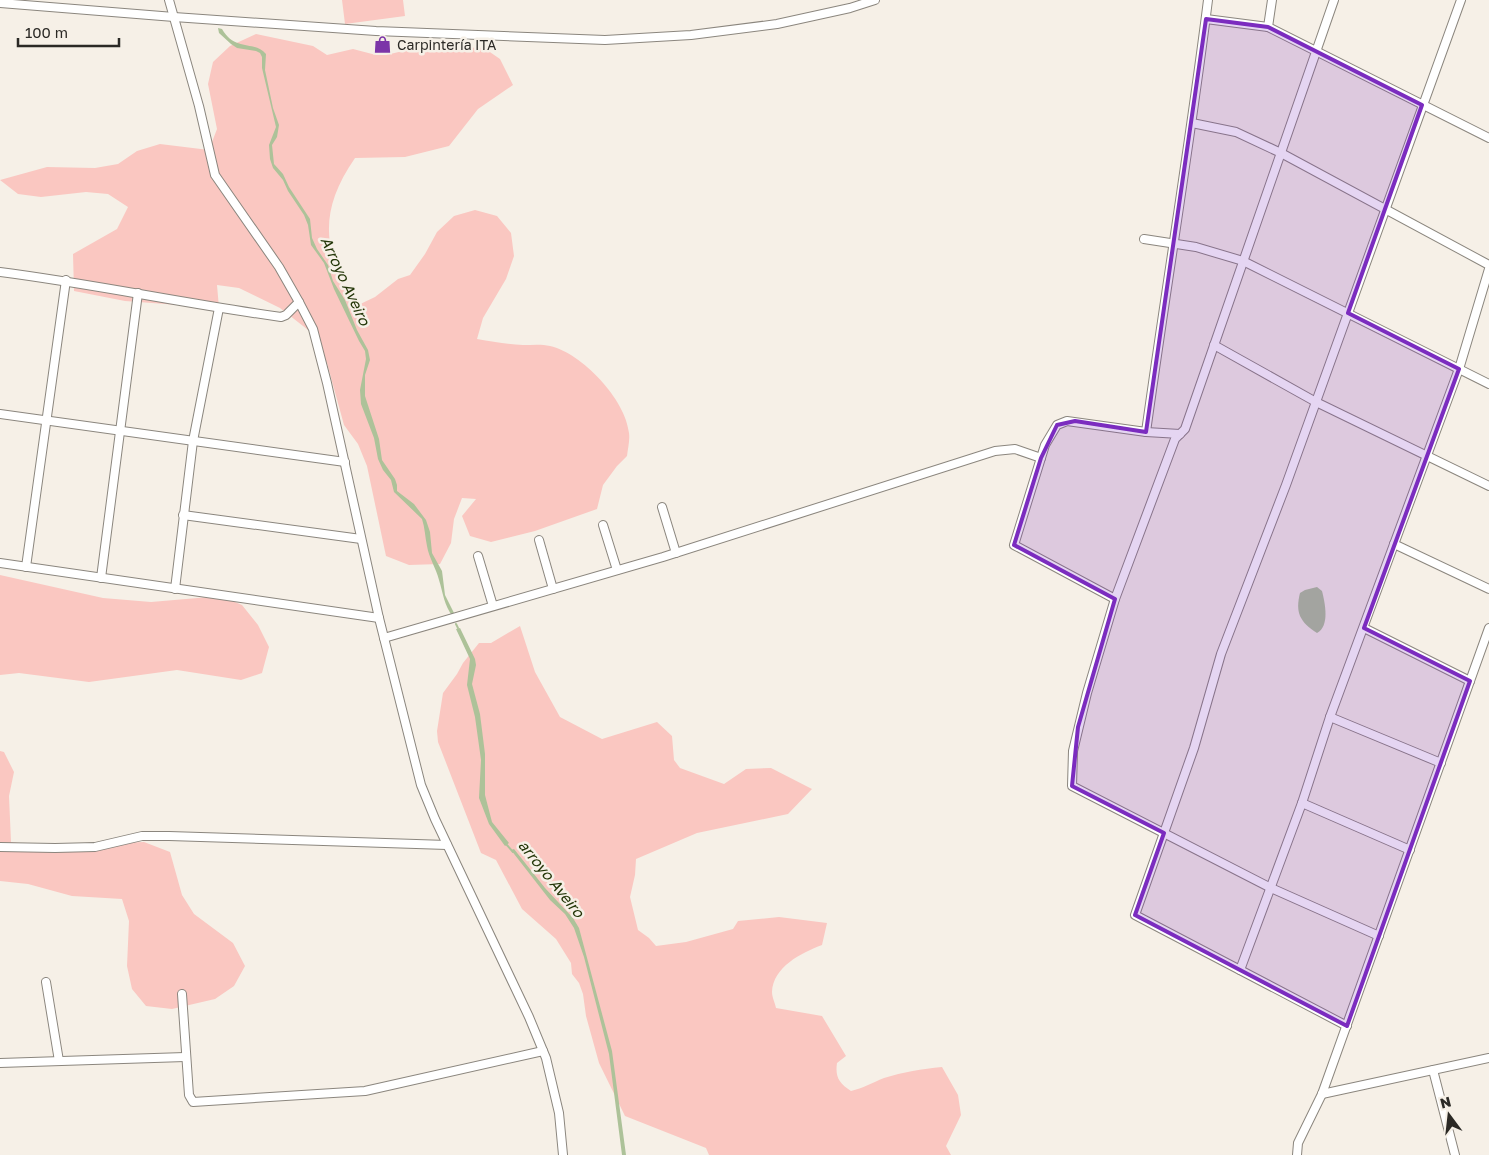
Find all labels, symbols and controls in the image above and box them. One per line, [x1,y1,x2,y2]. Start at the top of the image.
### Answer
scale bar [18,15,119,47]
text: 100 m [25,23,68,41]
shop icon: Carpintería ITA [373,35,393,55]
place label: Carpintería ITA [397,36,497,53]
water label: Arroyo Aveiro [317,233,375,329]
water label: arroyo Aveiro [514,836,589,922]
north arrow [1424,1090,1474,1140]
text: N [1438,1092,1453,1112]

